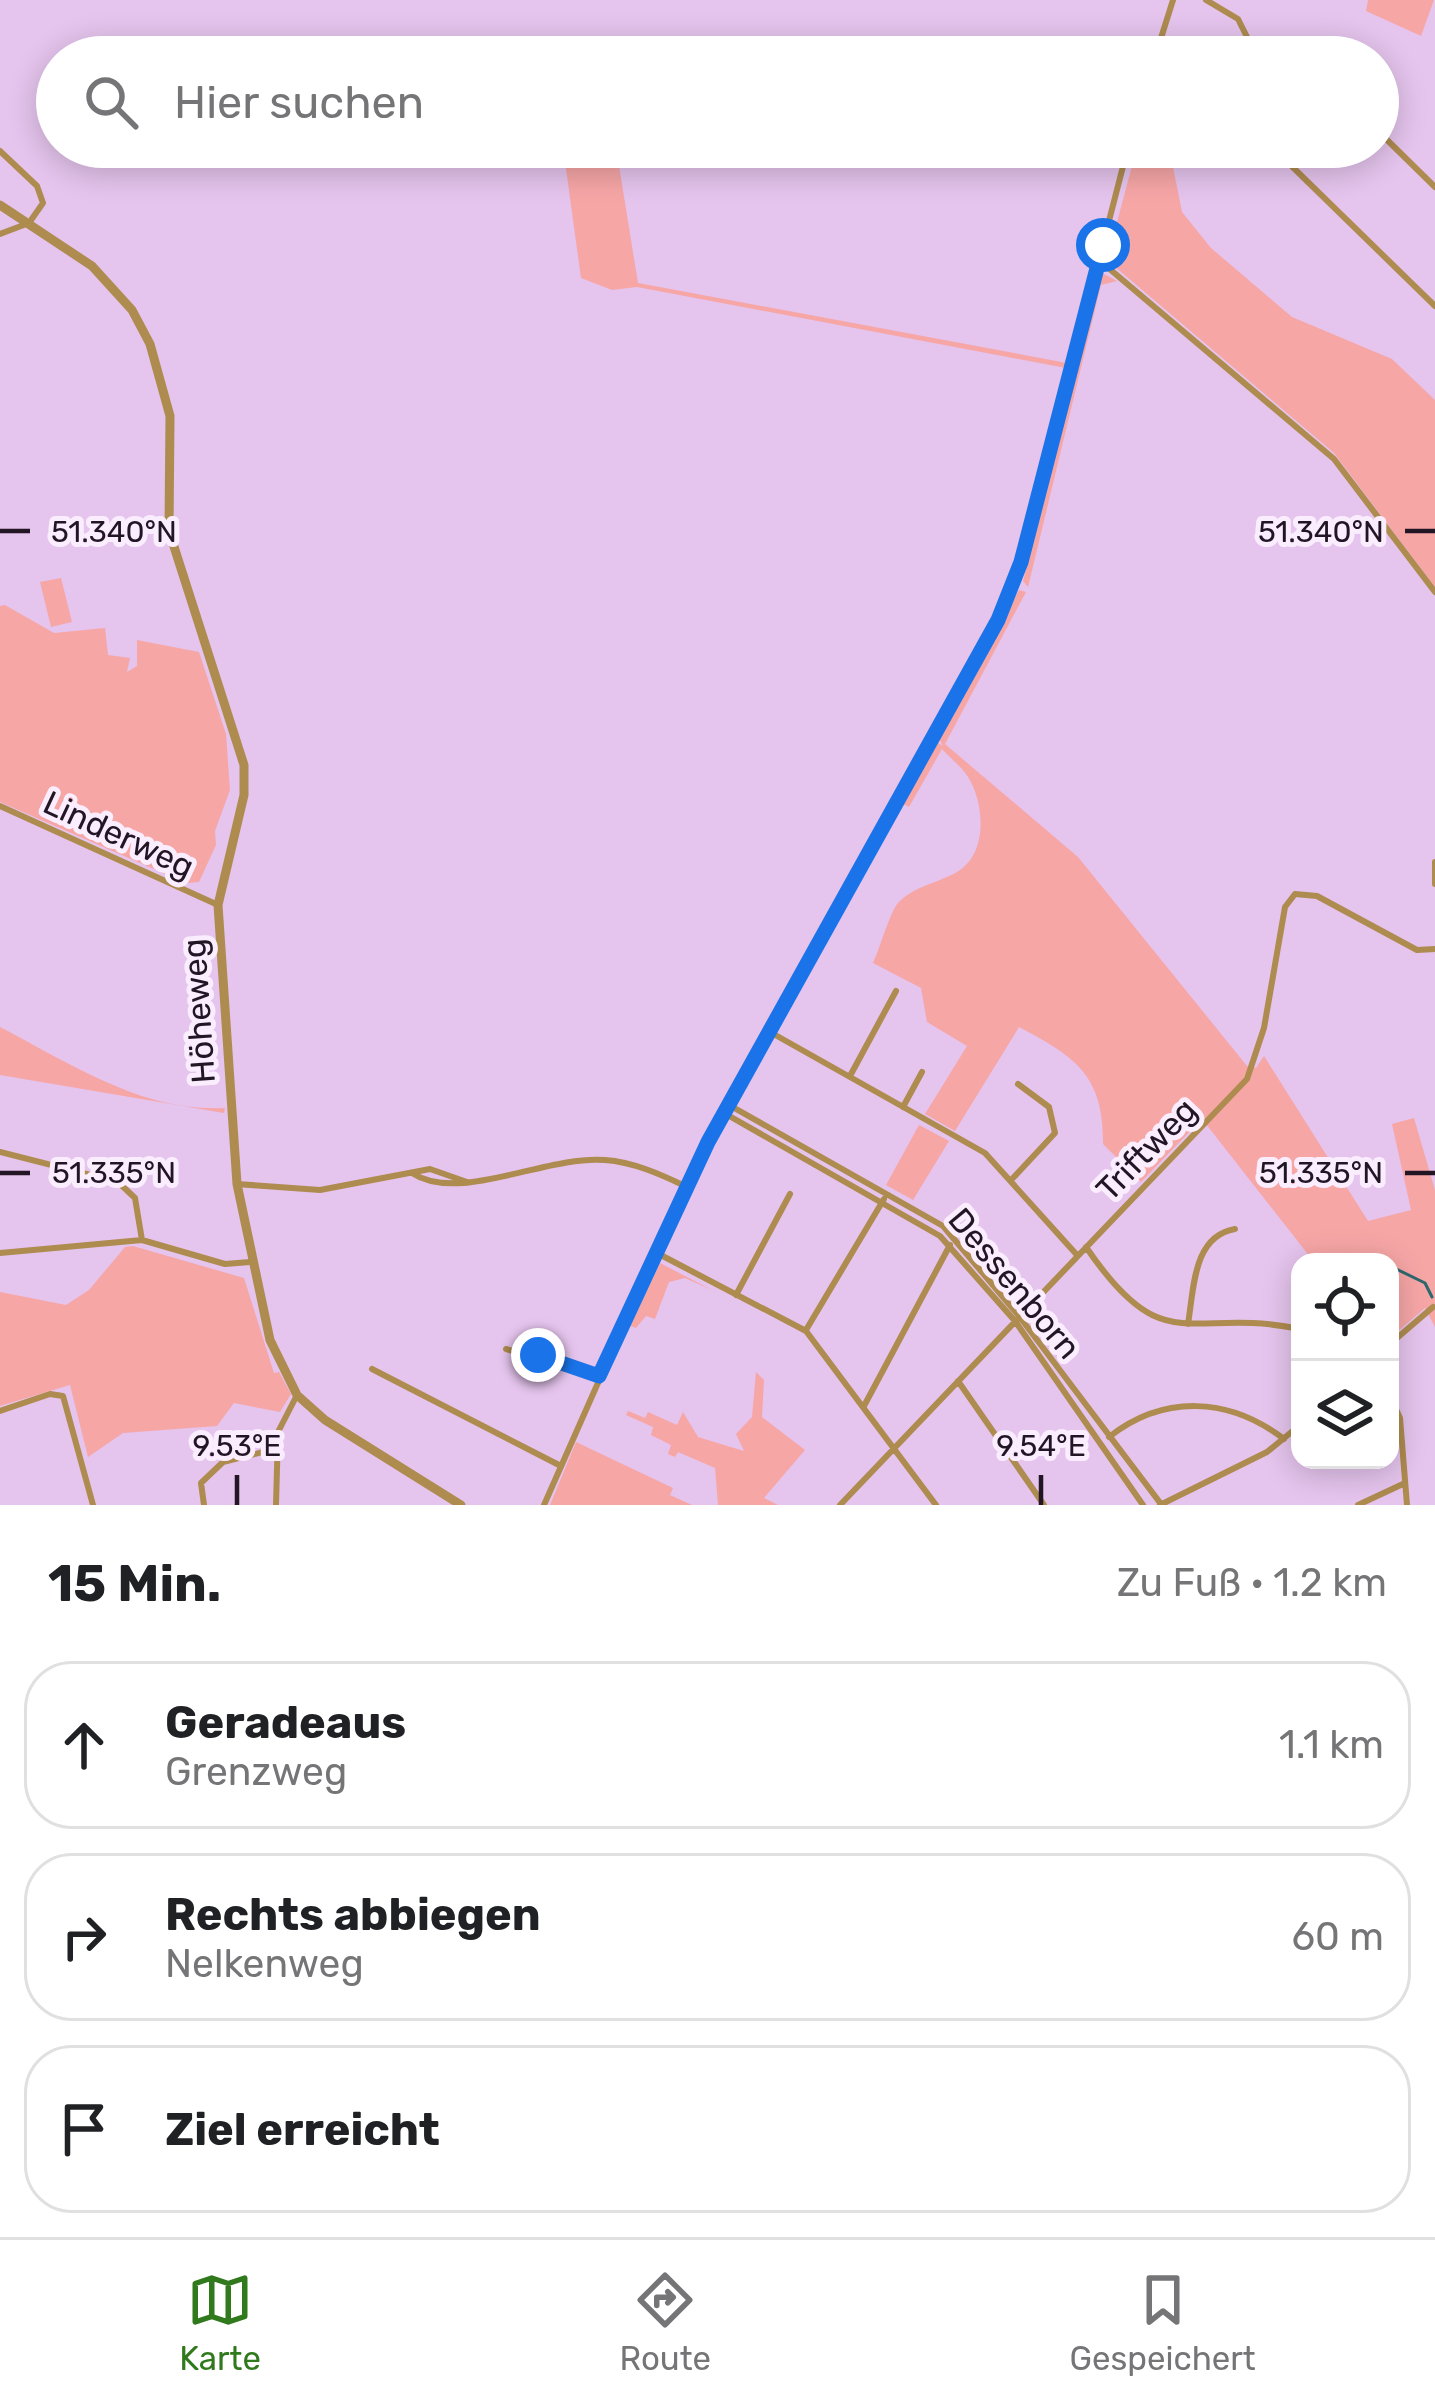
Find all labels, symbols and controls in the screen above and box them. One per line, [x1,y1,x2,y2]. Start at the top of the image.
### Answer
search box [36,36,1399,168]
icon: search [78,69,144,135]
text: Hier suchen [174,76,424,129]
route start [1076,218,1130,272]
text: 51.340°N [51,514,177,550]
text: 51.340°N [1258,514,1384,550]
street label: Linderweg [37,783,200,886]
street label: Höheweg [174,937,223,1085]
street label: Triftweg [1088,1090,1204,1208]
text: 51.335°N [52,1155,176,1191]
text: 51.335°N [1259,1155,1383,1191]
street label: Dessenborn [940,1200,1089,1367]
map controls [1291,1253,1399,1469]
button: locate [1291,1253,1399,1361]
route end [511,1328,565,1382]
button: layers [1291,1361,1399,1469]
text: 9.53°E [192,1428,282,1464]
text: 9.54°E [996,1428,1086,1464]
text: 15 Min. [48,1553,221,1614]
text: Zu Fuß · 1.2 km [1117,1560,1387,1606]
text: Geradeaus [165,1696,406,1749]
icon: ahead [51,1712,117,1778]
text: 1.1 km [1279,1722,1384,1768]
text: Grenzweg [165,1749,347,1795]
text: Rechts abbiegen [165,1888,541,1941]
icon: right [51,1904,117,1970]
text: 60 m [1291,1914,1384,1960]
text: Nelkenweg [165,1941,364,1987]
icon: arrive [51,2096,117,2162]
text: Ziel erreicht [165,2103,440,2156]
tab: Karte [179,2267,261,2378]
tab: Route [619,2267,711,2378]
tab: Gespeichert [1070,2267,1256,2378]

